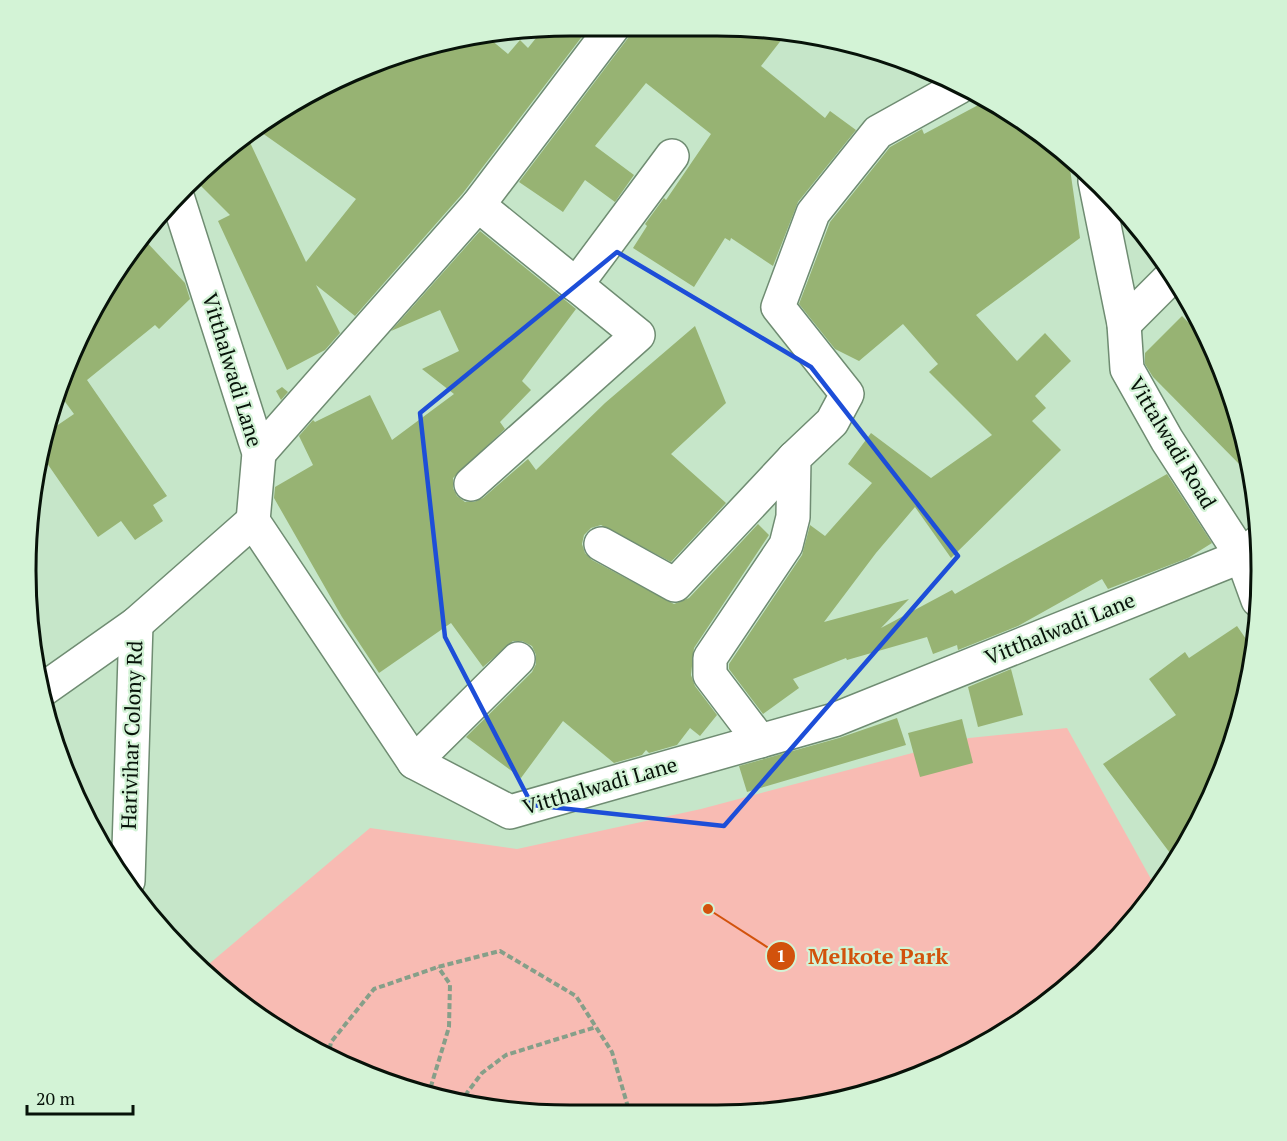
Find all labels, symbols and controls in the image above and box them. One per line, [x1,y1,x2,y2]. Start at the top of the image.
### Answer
street label: Vitthalwadi Lane [196,289,270,450]
street label: Vittalwadi Road [1122,371,1223,514]
street label: Vitthalwadi Lane [980,585,1139,671]
street label: Harivihar Colony Rd [114,640,148,830]
street label: Vitthalwadi Lane [519,750,680,821]
callout: Melkote Park [766,936,960,976]
text: Melkote Park [808,941,948,970]
text: 1 [776,943,786,967]
scale bar [27,1078,134,1116]
text: 20 m [36,1086,76,1110]

